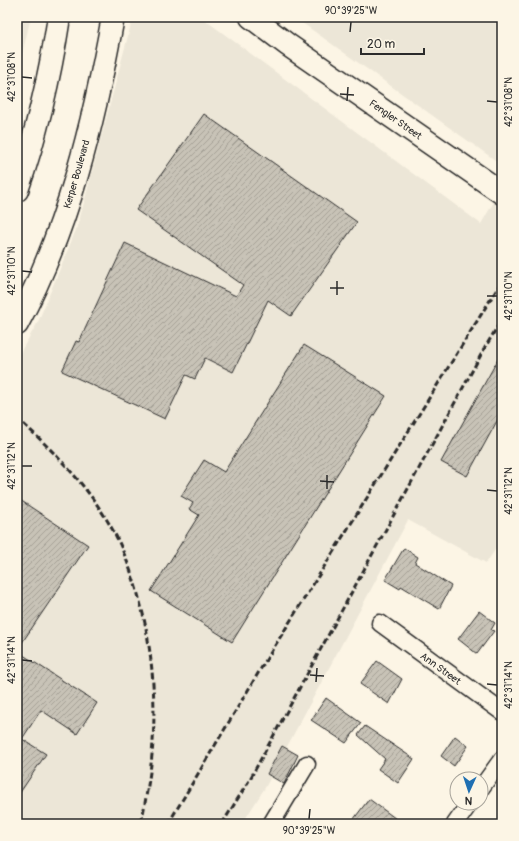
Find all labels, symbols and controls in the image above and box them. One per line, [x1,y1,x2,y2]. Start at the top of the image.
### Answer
text: 90°39'25"W [325,5,378,17]
scale bar [361,30,424,56]
text: 20 m [367,37,396,52]
text: 42°31'08"N [6,52,18,102]
text: 42°31'08"N [503,77,515,127]
street label: Fengler Street [367,97,425,143]
street label: Kerper Boulevard [61,139,93,210]
text: 42°31'10"N [6,246,18,295]
text: 42°31'10"N [503,271,515,320]
text: 42°31'12"N [6,442,18,490]
text: 42°31'12"N [503,467,515,515]
text: 42°31'14"N [6,636,18,684]
street label: Ann Street [418,650,464,688]
text: 42°31'14"N [503,661,515,709]
north arrow [449,771,489,811]
text: N [464,794,473,807]
text: 90°39'25"W [283,825,336,837]

